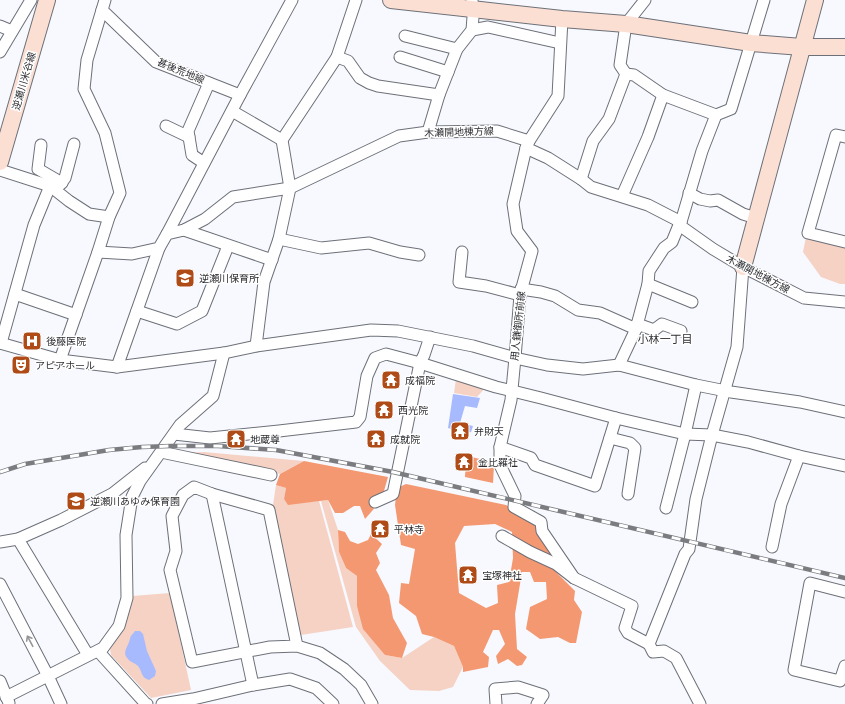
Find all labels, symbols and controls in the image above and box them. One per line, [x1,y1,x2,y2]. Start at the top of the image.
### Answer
street label: 逆瀬川米谷線 [10,51,38,111]
street label: 甚後荒地線 [156,56,206,86]
street label: 木瀬開地棟方線 [424,125,494,139]
street label: 木瀬開地棟方線 [725,253,791,295]
school or university icon: 逆瀬川保育所 [174,267,196,289]
place label: 逆瀬川保育所 [199,273,259,284]
street label: 用人鎌御所前線 [509,291,527,361]
hospital icon: 後藤医院 [21,330,43,352]
district label: 小林一丁目 [638,333,693,346]
place label: 後藤医院 [46,336,86,347]
theatre icon: アピアホール [10,354,32,376]
place label: アピアホール [35,360,95,371]
temple icon: 成福院 [380,369,402,391]
place label: 成福院 [405,375,435,386]
temple icon: 西光院 [373,399,395,421]
place label: 西光院 [398,405,428,416]
temple icon: 弁財天 [449,420,471,442]
place label: 弁財天 [474,426,504,437]
temple icon: 地蔵尊 [225,428,247,450]
temple icon: 成就院 [365,428,387,450]
place label: 地蔵尊 [250,434,280,445]
place label: 成就院 [390,434,420,445]
temple icon: 金比羅社 [453,451,475,473]
place label: 金比羅社 [478,457,518,468]
school or university icon: 逆瀬川あゆみ保育園 [65,490,87,512]
place label: 逆瀬川あゆみ保育園 [90,496,180,507]
temple icon: 平林寺 [369,518,391,540]
place label: 平林寺 [394,524,424,535]
temple icon: 宝塚神社 [457,564,479,586]
place label: 宝塚神社 [482,570,522,581]
one-way arrow [26,635,33,647]

